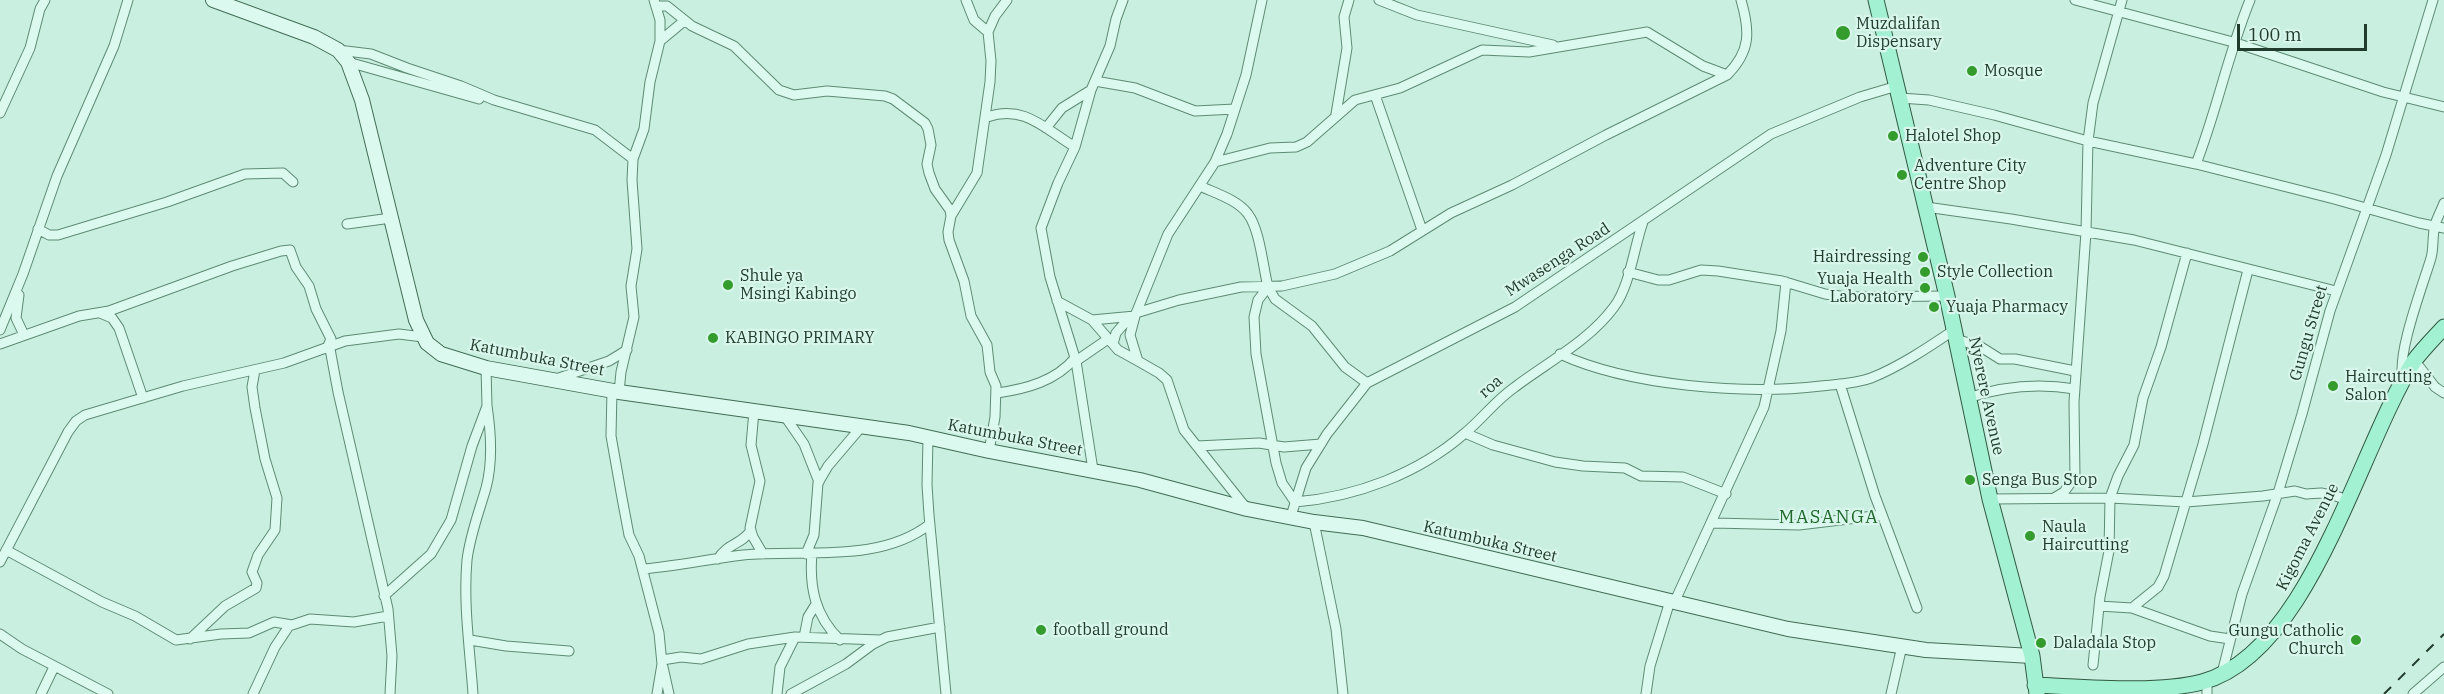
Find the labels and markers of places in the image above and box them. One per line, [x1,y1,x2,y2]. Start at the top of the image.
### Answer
place label: Muzdalifan Dispensary [1856,14,1942,52]
marker: Muzdalifan Dispensary [1834,24,1852,42]
place label: Mosque [1984,61,2043,81]
marker: Mosque [1965,64,1979,78]
place label: Halotel Shop [1905,126,2001,146]
marker: Halotel Shop [1886,129,1900,143]
place label: Adventure City Centre Shop [1914,156,2026,194]
marker: Adventure City Centre Shop [1895,168,1909,182]
place label: Hairdressing [1813,247,1911,267]
marker: Hairdressing [1916,250,1930,264]
place label: Style Collection [1937,262,2053,282]
marker: Style Collection [1918,265,1932,279]
place label: Shule ya Msingi Kabingo [740,266,857,304]
place label: Yuaja Health Laboratory [1817,269,1913,307]
marker: Shule ya Msingi Kabingo [721,278,735,292]
marker: Yuaja Health Laboratory [1918,281,1932,295]
place label: Yuaja Pharmacy [1946,297,2068,317]
marker: Yuaja Pharmacy [1927,300,1941,314]
place label: KABINGO PRIMARY [725,328,875,348]
marker: KABINGO PRIMARY [706,331,720,345]
place label: Haircutting Salon [2345,367,2432,405]
marker: Haircutting Salon [2326,379,2340,393]
place label: Senga Bus Stop [1982,470,2097,490]
marker: Senga Bus Stop [1963,473,1977,487]
place label: Naula Haircutting [2042,517,2129,555]
marker: Naula Haircutting [2023,529,2037,543]
place label: football ground [1053,620,1169,640]
place label: Gungu Catholic Church [2228,621,2344,659]
marker: football ground [1034,623,1048,637]
place label: Daladala Stop [2053,633,2156,653]
marker: Gungu Catholic Church [2349,633,2363,647]
marker: Daladala Stop [2034,636,2048,650]

